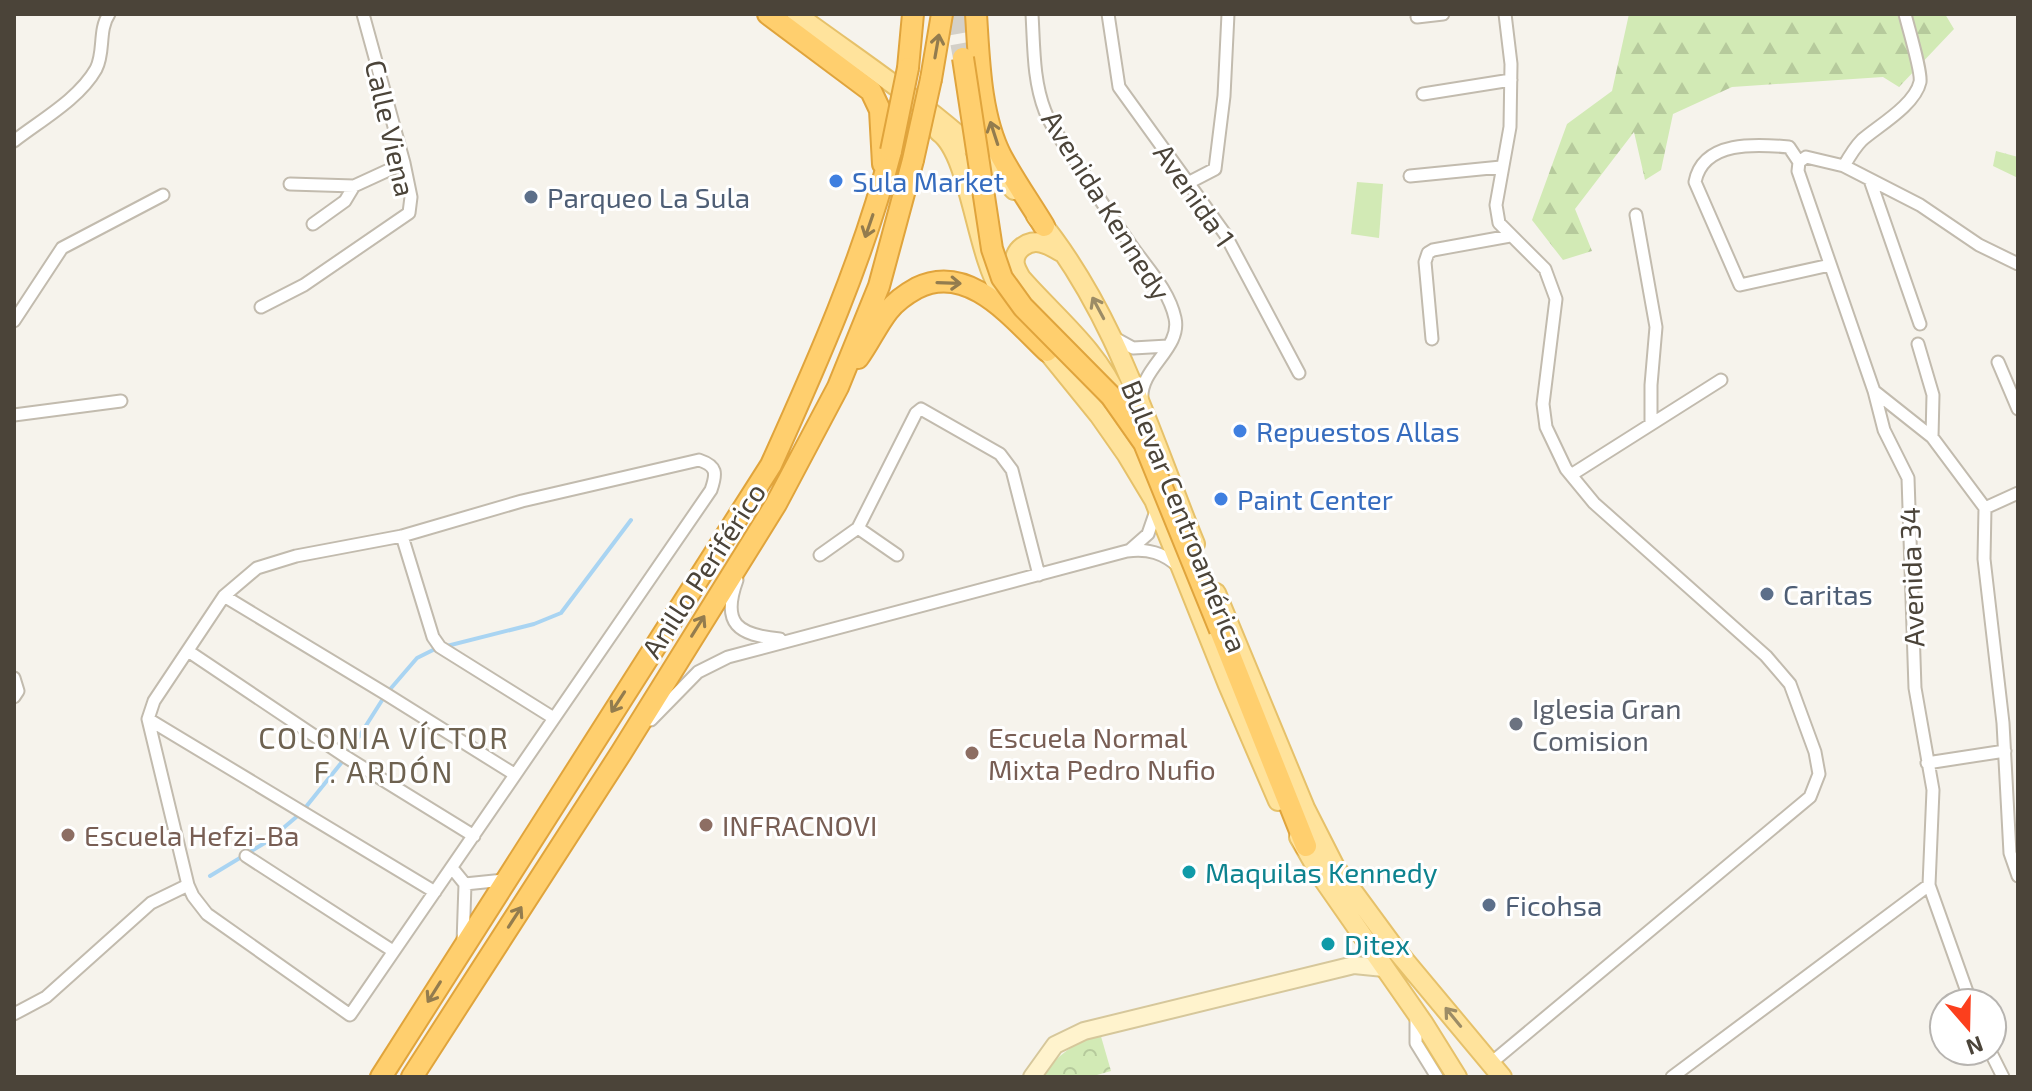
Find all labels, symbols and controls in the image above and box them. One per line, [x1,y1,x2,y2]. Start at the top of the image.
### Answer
one-way arrow [930,34,945,59]
street label: Calle Viena [359,56,423,200]
street label: Avenida Kennedy [1035,104,1179,306]
one-way arrow [985,121,1000,146]
street label: Avenida 1 [1147,137,1243,253]
place label: Sula Market [852,164,1004,198]
marker: Sula Market [827,172,845,190]
place label: Parqueo La Sula [547,180,750,214]
marker: Parqueo La Sula [522,188,540,206]
one-way arrow [860,213,875,238]
one-way arrow [935,275,962,290]
one-way arrow [1090,297,1106,321]
street label: Bulevar Centroamérica [1115,375,1255,657]
place label: Repuestos Allas [1256,414,1460,448]
marker: Repuestos Allas [1231,422,1249,440]
street label: Anillo Periférico [634,476,772,664]
place label: Paint Center [1237,482,1393,516]
marker: Paint Center [1212,490,1230,508]
street label: Avenida 34 [1892,506,1930,648]
place label: Caritas [1783,577,1873,611]
marker: Caritas [1758,585,1776,603]
one-way arrow [691,615,707,638]
one-way arrow [610,690,627,712]
place label: Iglesia Gran Comision [1532,691,1682,757]
marker: Iglesia Gran Comision [1507,715,1525,733]
district label: COLONIA VÍCTOR F. ARDÓN [258,719,510,789]
place label: Escuela Normal Mixta Pedro Nufio [988,720,1216,786]
marker: Escuela Normal Mixta Pedro Nufio [963,744,981,762]
place label: INFRACNOVI [722,808,877,842]
marker: INFRACNOVI [697,816,715,834]
place label: Escuela Hefzi-Ba [84,818,299,852]
marker: Escuela Hefzi-Ba [59,826,77,844]
place label: Maquilas Kennedy [1205,855,1438,889]
marker: Maquilas Kennedy [1180,863,1198,881]
place label: Ficohsa [1505,888,1602,922]
marker: Ficohsa [1480,896,1498,914]
one-way arrow [508,906,524,929]
place label: Ditex [1344,927,1410,961]
marker: Ditex [1319,935,1337,953]
one-way arrow [426,980,442,1003]
north arrow [1928,987,2008,1067]
one-way arrow [1444,1007,1461,1028]
text: N [1963,1032,1987,1062]

